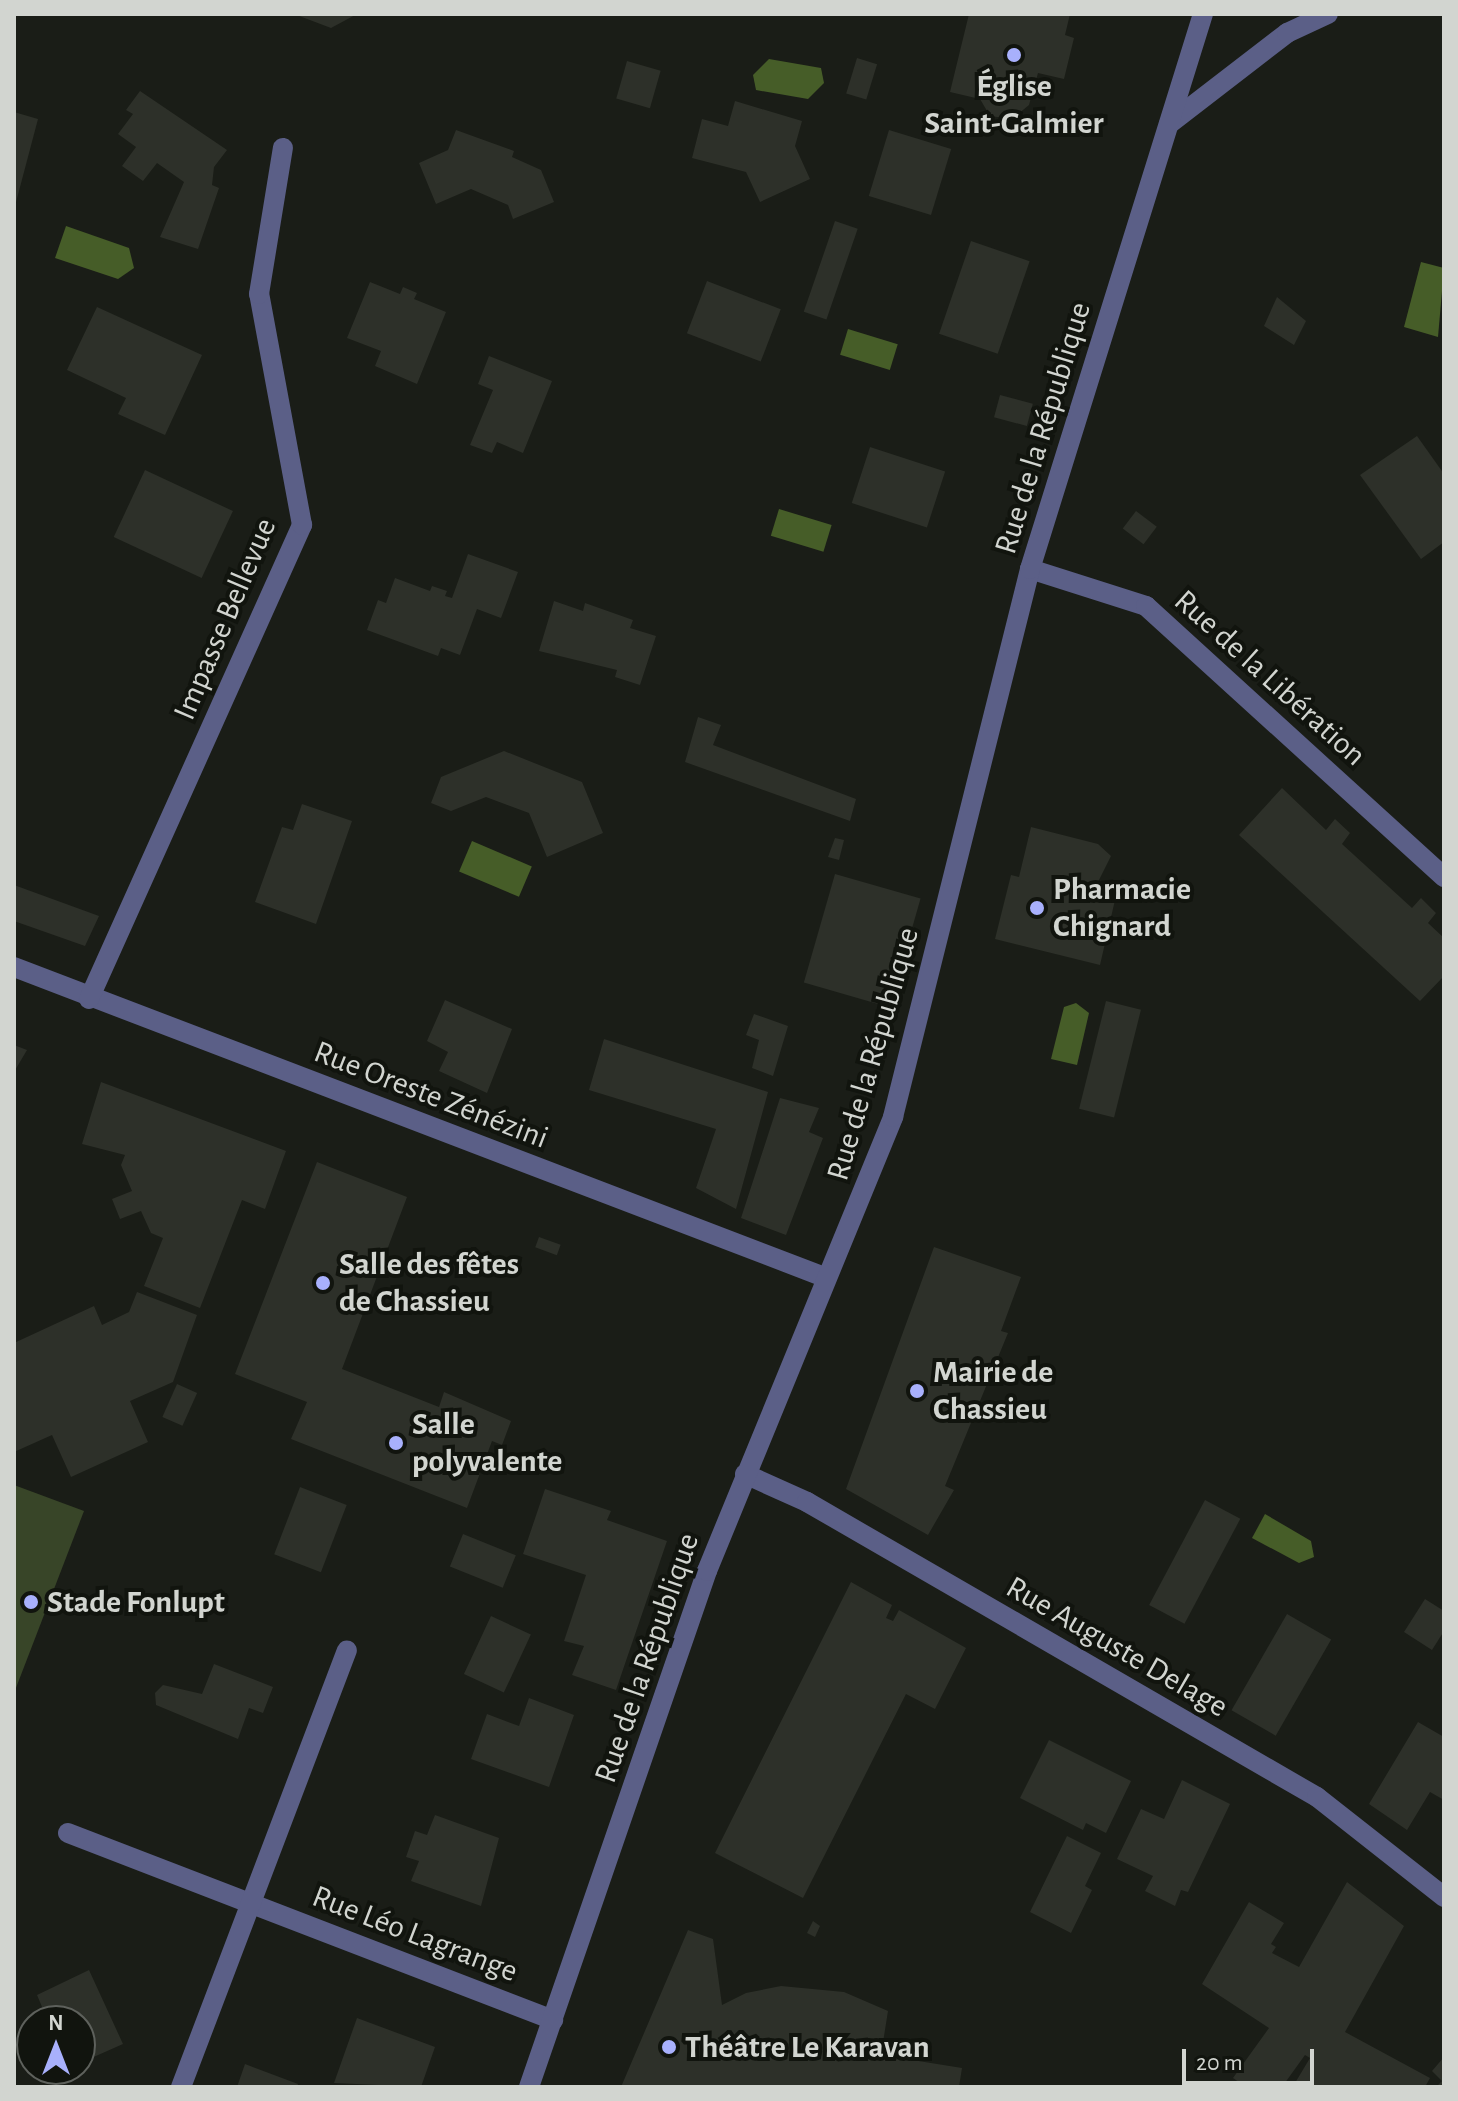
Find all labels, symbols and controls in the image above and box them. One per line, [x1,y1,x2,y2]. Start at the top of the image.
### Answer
marker: Église Saint-Galmier [1005,46,1023,64]
place label: Église Saint-Galmier [924,68,1104,143]
street label: Rue de la République [986,297,1100,559]
street label: Impasse Bellevue [165,512,285,726]
street label: Rue de la Libération [1166,582,1374,774]
place label: Pharmacie Chignard [1053,871,1191,946]
marker: Pharmacie Chignard [1028,899,1046,917]
street label: Rue de la République [819,923,927,1185]
street label: Rue Oreste Zénézini [309,1033,553,1157]
place label: Salle des fêtes de Chassieu [339,1246,519,1321]
marker: Salle des fêtes de Chassieu [314,1274,332,1292]
place label: Mairie de Chassieu [933,1354,1053,1429]
marker: Mairie de Chassieu [908,1382,926,1400]
place label: Salle polyvalente [412,1406,562,1481]
marker: Salle polyvalente [387,1434,405,1452]
street label: Rue de la République [586,1528,708,1788]
street label: Rue Auguste Delage [999,1568,1235,1726]
place label: Stade Fonlupt [47,1583,225,1621]
marker: Stade Fonlupt [22,1593,40,1611]
street label: Rue Léo Lagrange [307,1877,523,1991]
north arrow [16,2005,96,2085]
text: N [48,2012,64,2034]
place label: Théâtre Le Karavan [685,2028,930,2066]
scale bar [1186,2033,1318,2083]
marker: Théâtre Le Karavan [660,2038,678,2056]
text: 20 m [1196,2051,1243,2075]

